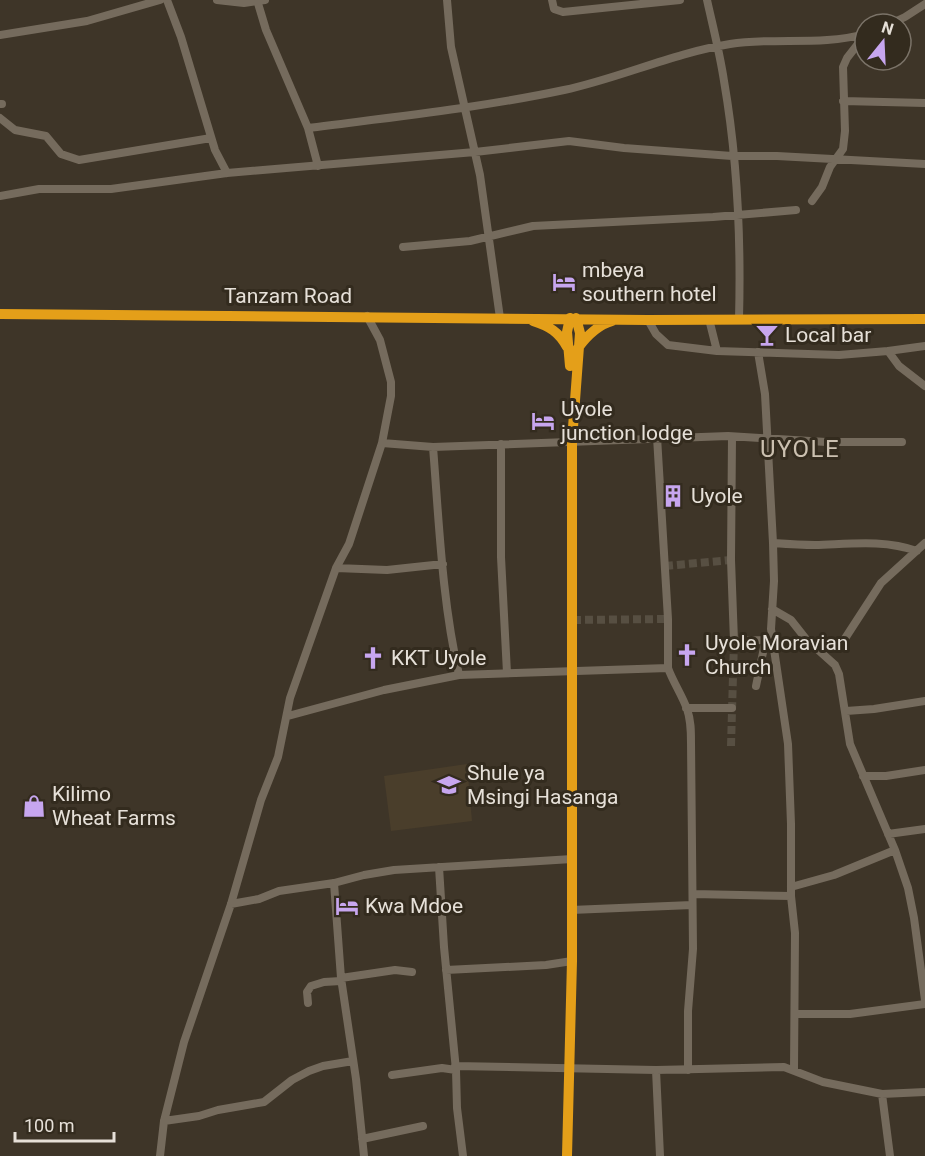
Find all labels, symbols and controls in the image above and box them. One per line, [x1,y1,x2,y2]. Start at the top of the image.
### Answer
north arrow [853,12,913,72]
text: N [879,17,896,39]
place label: mbeya southern hotel [582,258,717,306]
hotel icon: mbeya southern hotel [551,269,577,295]
street label: Tanzam Road [224,284,352,308]
bar icon: Local bar [754,322,780,348]
place label: Local bar [785,323,871,347]
place label: Uyole junction lodge [560,397,693,445]
hotel icon: Uyole junction lodge [530,408,556,434]
district label: UYOLE [760,435,840,463]
building icon: Uyole [660,483,686,509]
place label: Uyole [691,484,743,508]
place label: Uyole Moravian Church [705,631,848,679]
church icon: Uyole Moravian Church [674,642,700,668]
church icon: KKT Uyole [360,645,386,671]
place label: KKT Uyole [391,646,486,670]
place label: Shule ya Msingi Hasanga [467,761,618,809]
school or university icon: Shule ya Msingi Hasanga [436,772,462,798]
place label: Kilimo Wheat Farms [52,782,176,830]
shop icon: Kilimo Wheat Farms [21,793,47,819]
hotel icon: Kwa Mdoe [334,893,360,919]
place label: Kwa Mdoe [365,894,463,918]
scale bar [15,1105,114,1143]
text: 100 m [24,1115,75,1136]

